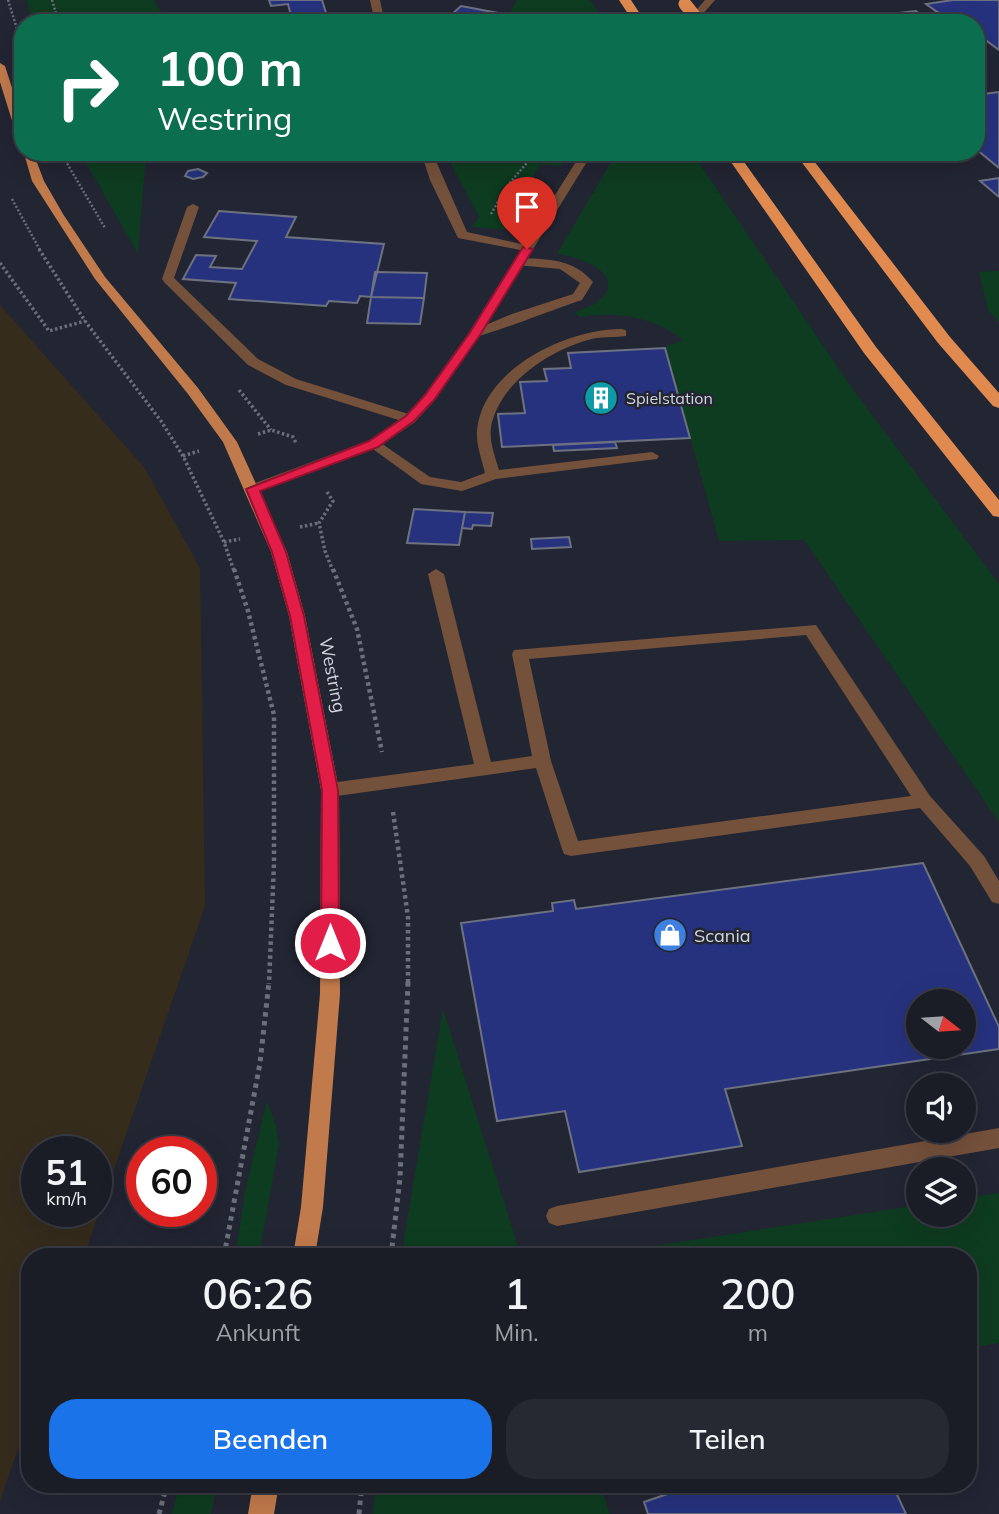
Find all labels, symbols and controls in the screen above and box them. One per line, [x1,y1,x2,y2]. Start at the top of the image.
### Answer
text: 100 m [157,37,303,98]
icon: right [42,42,133,133]
text: Westring [157,98,292,138]
pin [497,177,557,249]
icon: arrive [508,188,546,226]
building icon: Spielstation [582,379,620,417]
place label: Spielstation [626,388,713,408]
street label: Westring [314,635,352,715]
position arrow [293,906,367,980]
shop icon: Scania [651,916,689,954]
place label: Scania [694,924,750,947]
north arrow [906,989,976,1059]
map controls [906,989,976,1227]
button: sound [906,1073,976,1143]
speed limit sign: 60 [126,1136,217,1227]
text: 51 [45,1150,88,1194]
button: layers [906,1157,976,1227]
text: km/h [46,1187,87,1210]
text: 06:26 [202,1267,313,1320]
text: 1 [504,1267,529,1320]
text: 200 [720,1267,796,1320]
text: Ankunft [216,1318,300,1347]
text: Min. [495,1318,539,1347]
text: m [748,1318,768,1347]
button: Beenden [49,1399,492,1479]
button: Teilen [506,1399,949,1479]

